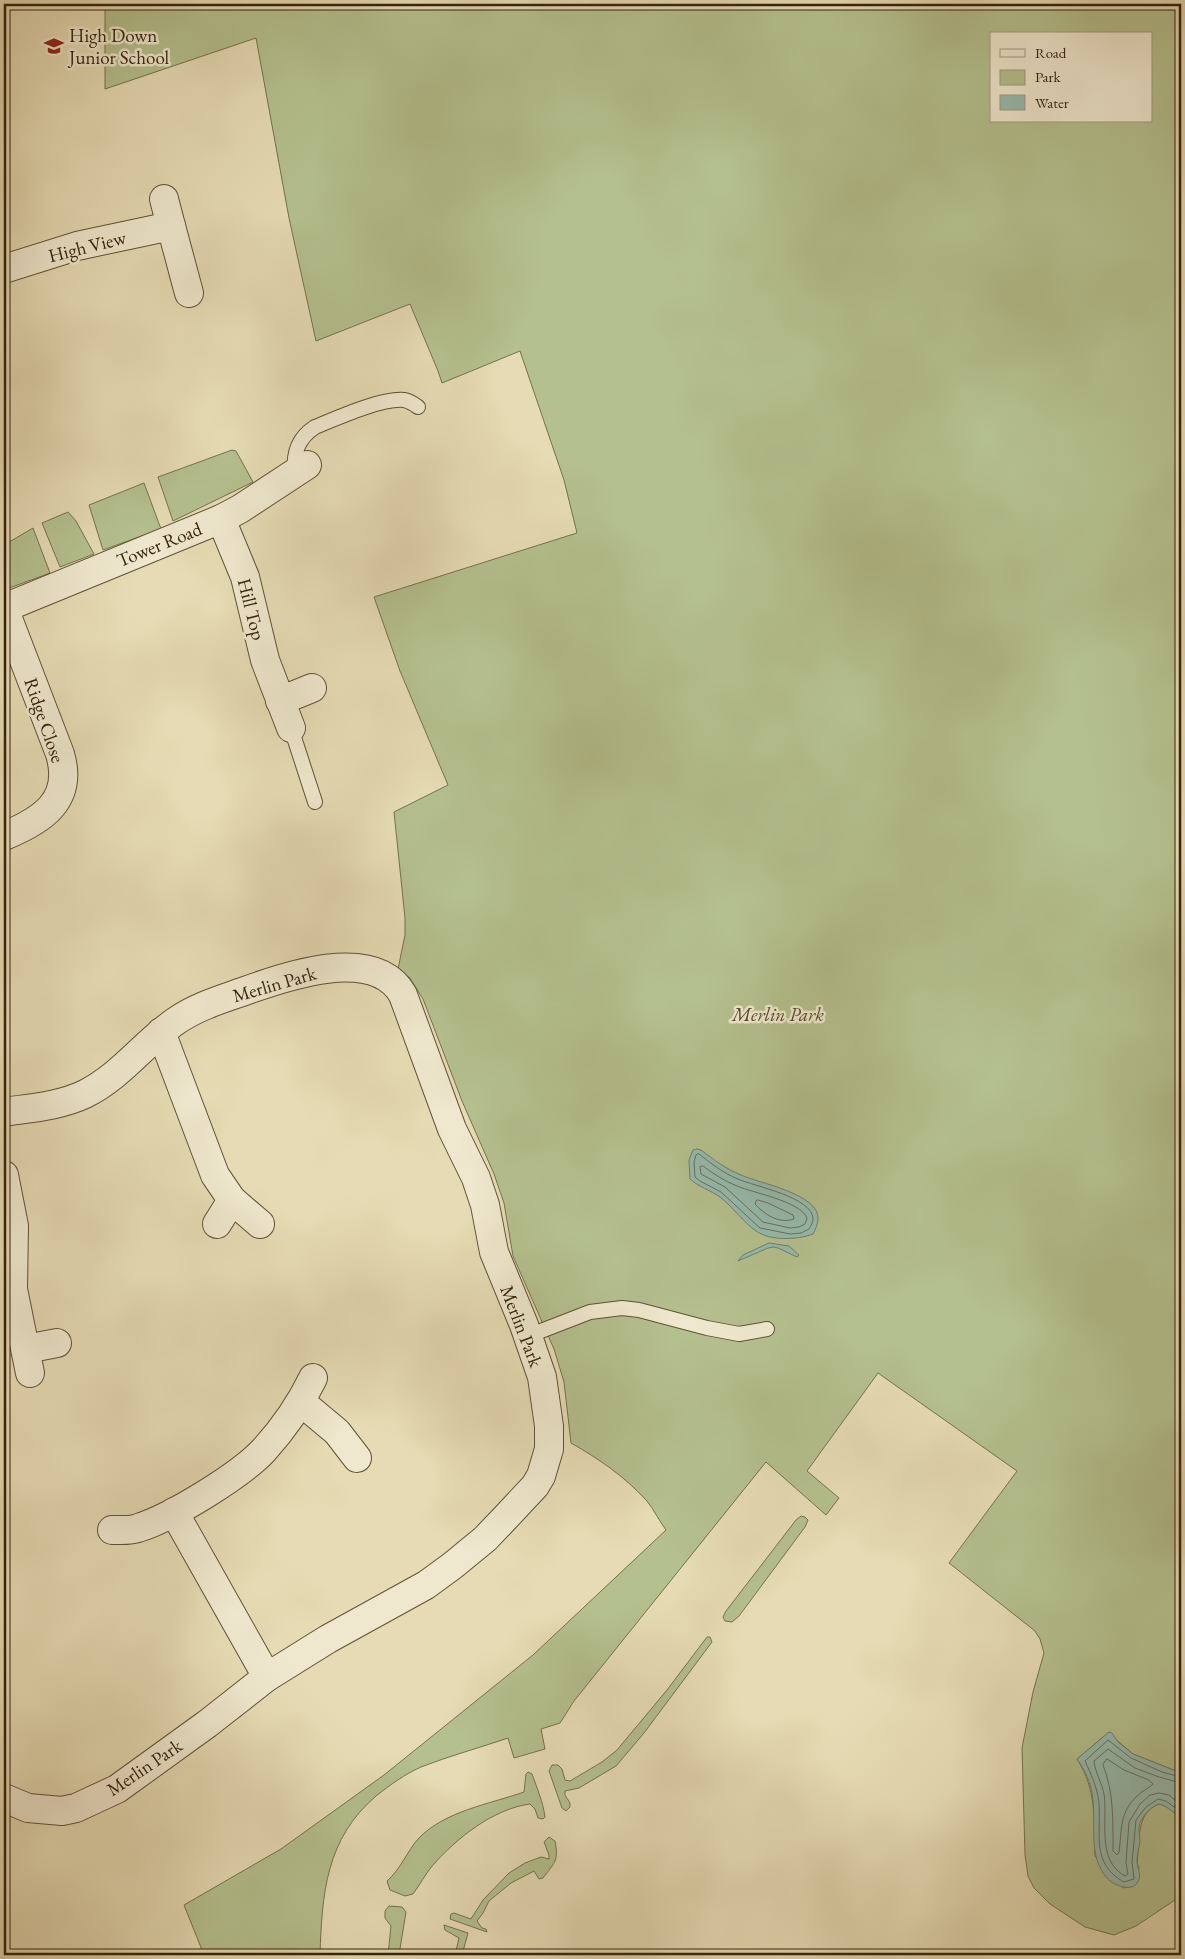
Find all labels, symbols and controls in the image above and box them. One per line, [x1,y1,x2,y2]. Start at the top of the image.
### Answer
place label: High Down Junior School [67,23,170,70]
legend [990,32,1152,122]
school or university icon: High Down Junior School [43,35,65,57]
text: Road [1035,43,1067,62]
text: Park [1035,67,1062,86]
text: Water [1035,93,1069,112]
street label: High View [46,225,130,268]
street label: Tower Road [113,516,206,573]
street label: Hill Top [232,576,271,643]
street label: Ridge Close [18,674,71,766]
street label: Merlin Park [229,960,320,1008]
park label: Merlin Park [731,1002,824,1027]
street label: Merlin Park [494,1282,549,1372]
street label: Merlin Park [102,1732,188,1802]

